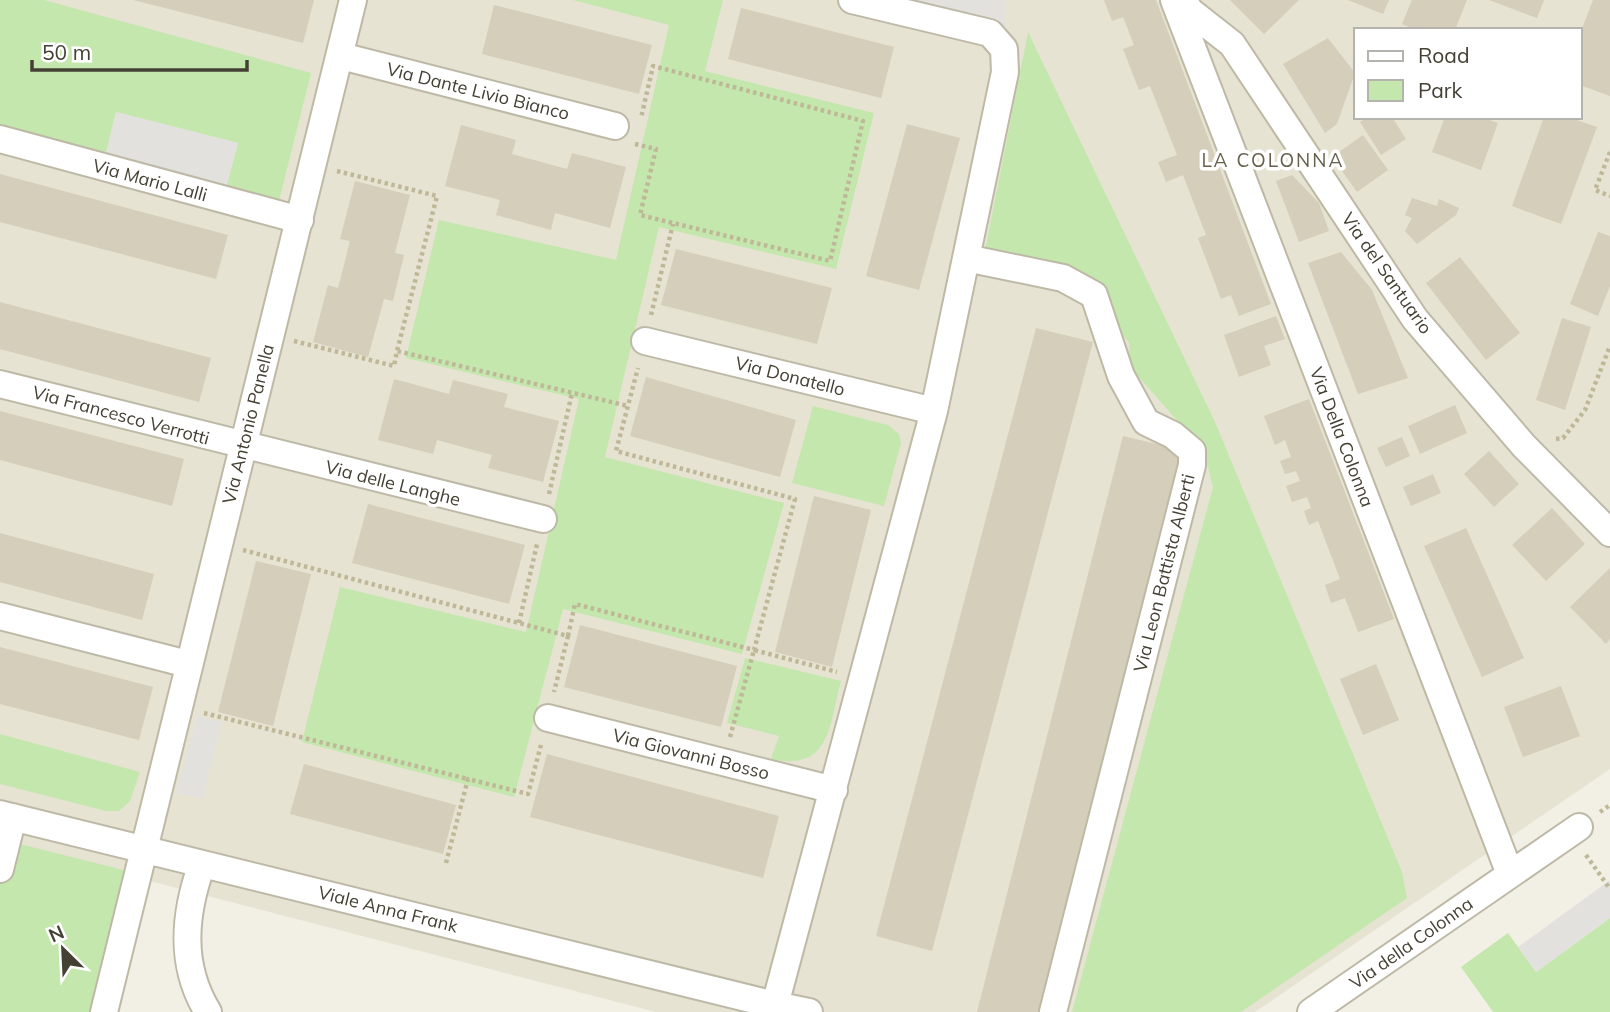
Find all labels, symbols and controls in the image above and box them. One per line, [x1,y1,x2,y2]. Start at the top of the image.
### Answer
scale bar [32,28,247,72]
legend [1354,28,1582,119]
text: 50 m [42,39,91,65]
text: Road [1418,42,1469,68]
street label: Via Dante Livio Bianco [384,57,572,125]
text: Park [1418,77,1462,103]
district label: LA COLONNA [1202,148,1344,172]
street label: Via Mario Lalli [90,154,210,206]
street label: Via del Santuario [1337,208,1437,338]
street label: Via Antonio Panella [217,342,279,506]
street label: Via Donatello [733,351,847,401]
street label: Via Della Colonna [1305,364,1379,510]
street label: Via Francesco Verrotti [30,380,212,450]
street label: Via delle Langhe [323,455,463,511]
street label: Via Leon Battista Alberti [1128,472,1200,674]
street label: Via Giovanni Bosso [610,723,772,785]
street label: Viale Anna Frank [316,881,461,938]
street label: Via della Colonna [1345,892,1477,994]
north arrow [28,914,98,984]
text: N [45,920,68,947]

